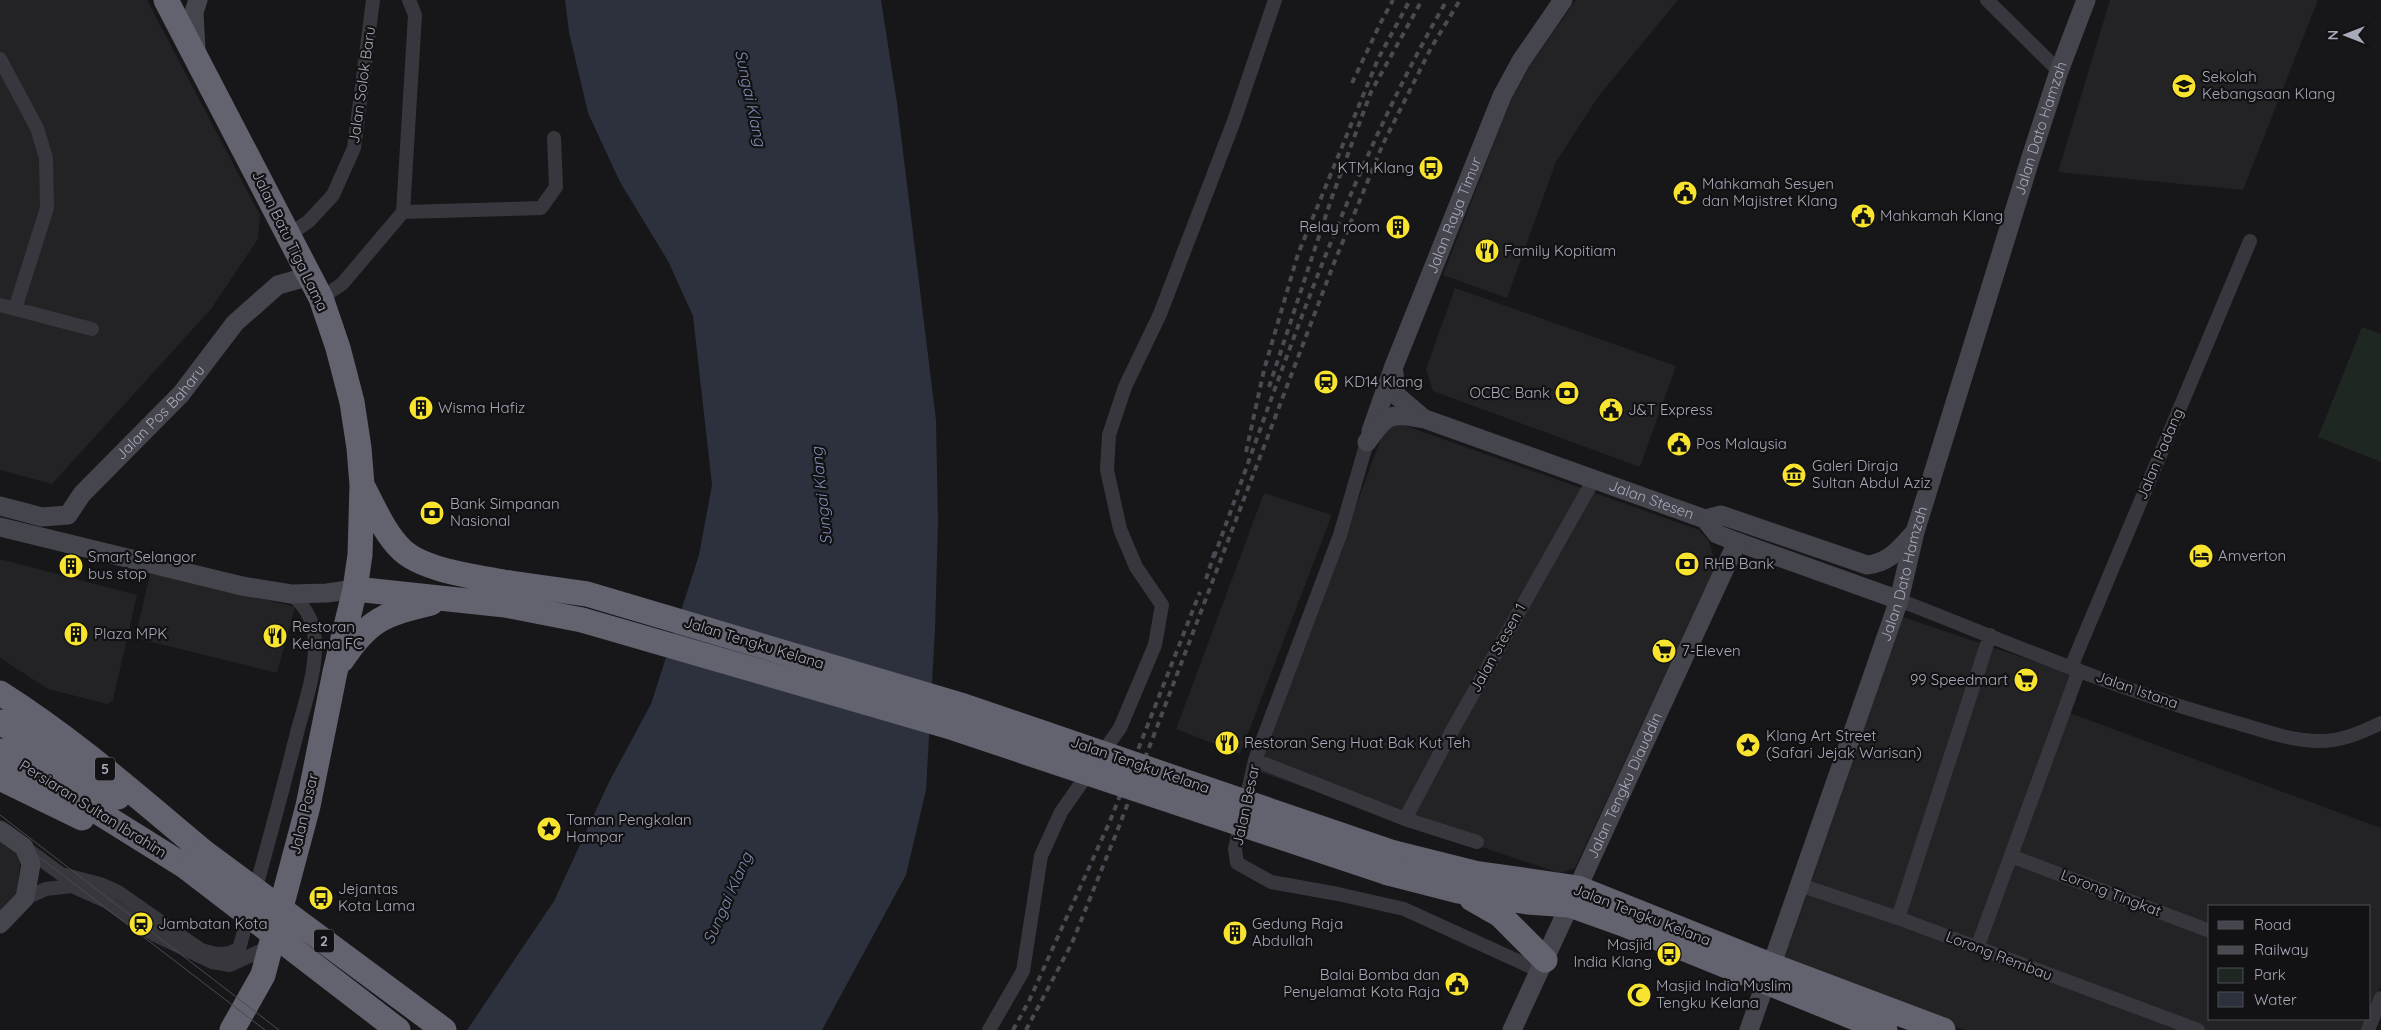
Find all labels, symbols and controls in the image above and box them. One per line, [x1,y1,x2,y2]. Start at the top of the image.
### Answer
north arrow [2321,10,2371,60]
street label: Jalan Solok Baru [344,25,379,145]
text: N [2324,30,2342,40]
water label: Sungai Klang [731,48,771,149]
street label: Jalan Dato Hamzah [2010,59,2071,197]
place label: Sekolah Kebangsaan Klang [2202,67,2335,103]
school or university icon: Sekolah Kebangsaan Klang [2171,73,2197,99]
street label: Jalan Raya Timur [1422,154,1486,277]
bus stop icon: KTM Klang [1418,155,1444,181]
place label: KTM Klang [1338,158,1414,177]
street label: Jalan Batu Tiga Lama [248,167,333,314]
place label: Mahkamah Sesyen dan Majistret Klang [1702,174,1838,210]
public building icon: Mahkamah Sesyen dan Majistret Klang [1672,180,1698,206]
public building icon: Mahkamah Klang [1850,203,1876,229]
place label: Mahkamah Klang [1880,206,2003,225]
building icon: Relay room [1385,214,1411,240]
place label: Relay room [1299,217,1380,236]
restaurant icon: Family Kopitiam [1474,238,1500,264]
place label: Family Kopitiam [1504,241,1616,260]
street label: Jalan Pos Baharu [111,361,209,463]
station icon: KD14 Klang [1313,369,1339,395]
place label: KD14 Klang [1344,372,1423,391]
bank icon: OCBC Bank [1554,380,1580,406]
place label: OCBC Bank [1470,383,1550,402]
building icon: Wisma Hafiz [408,395,434,421]
public building icon: J&T Express [1598,397,1624,423]
place label: Wisma Hafiz [438,398,525,417]
place label: J&T Express [1628,400,1713,419]
street label: Jalan Padang [2132,405,2187,502]
public building icon: Pos Malaysia [1666,431,1692,457]
place label: Pos Malaysia [1696,434,1787,453]
water label: Sungai Klang [806,445,836,546]
place label: Galeri Diraja Sultan Abdul Aziz [1812,456,1931,492]
museum icon: Galeri Diraja Sultan Abdul Aziz [1781,462,1807,488]
street label: Jalan Stesen [1606,475,1697,523]
place label: Bank Simpanan Nasional [450,494,560,530]
bank icon: Bank Simpanan Nasional [419,500,445,526]
street label: Jalan Dato Hamzah [1875,504,1931,644]
hotel icon: Amverton [2188,543,2214,569]
place label: Amverton [2218,546,2286,565]
place label: Smart Selangor bus stop [88,547,196,583]
bank icon: RHB Bank [1674,551,1700,577]
building icon: Smart Selangor bus stop [58,553,84,579]
place label: RHB Bank [1704,554,1774,573]
street label: Jalan Stesen 1 [1465,600,1530,696]
street label: Jalan Tengku Kelana [682,612,827,673]
place label: Restoran Kelana FC [292,617,363,653]
building icon: Plaza MPK [63,621,89,647]
restaurant icon: Restoran Kelana FC [262,623,288,649]
place label: Plaza MPK [94,624,167,643]
supermarket icon: 7-Eleven [1651,638,1677,664]
place label: 7-Eleven [1682,641,1741,660]
supermarket icon: 99 Speedmart [2013,667,2039,693]
street label: Jalan Istana [2094,667,2181,712]
place label: 99 Speedmart [1910,670,2008,689]
street label: Jalan Tengku Diauddin [1582,709,1666,862]
place label: Klang Art Street (Safari Jejak Warisan) [1766,726,1922,762]
restaurant icon: Restoran Seng Huat Bak Kut Teh [1214,730,1240,756]
street label: Jalan Tengku Kelana [1068,732,1212,797]
place icon: Klang Art Street (Safari Jejak Warisan) [1735,732,1761,758]
place label: Restoran Seng Huat Bak Kut Teh [1244,733,1471,752]
street label: Persiaran Sultan Ibrahim [16,755,170,862]
road number: 5 [95,758,115,781]
street label: Jalan Besar [1228,762,1263,848]
street label: Jalan Pasar [285,771,322,856]
place label: Taman Pengkalan Hampar [566,810,692,846]
place icon: Taman Pengkalan Hampar [536,816,562,842]
water label: Sungai Klang [698,848,757,947]
street label: Lorong Tingkat [2058,865,2164,920]
place label: Jejantas Kota Lama [338,879,415,915]
street label: Jalan Tengku Kelana [1571,880,1714,950]
bus stop icon: Jejantas Kota Lama [308,885,334,911]
legend [2208,905,2371,1020]
station icon: Jambatan Kota [128,911,154,937]
place label: Jambatan Kota [158,914,268,933]
place label: Gedung Raja Abdullah [1252,914,1343,950]
text: Road [2254,915,2291,934]
building icon: Gedung Raja Abdullah [1222,920,1248,946]
street label: Lorong Rembau [1943,927,2055,985]
road number: 2 [314,929,334,952]
place label: Masjid India Klang [1573,935,1652,971]
text: Railway [2254,940,2309,959]
bus stop icon: Masjid India Klang [1656,941,1682,967]
place label: Balai Bomba dan Penyelamat Kota Raja [1283,965,1440,1001]
text: Park [2254,965,2286,984]
public building icon: Balai Bomba dan Penyelamat Kota Raja [1444,971,1470,997]
place label: Masjid India Muslim Tengku Kelana [1656,976,1791,1012]
mosque icon: Masjid India Muslim Tengku Kelana [1626,982,1652,1008]
text: Water [2254,990,2297,1009]

